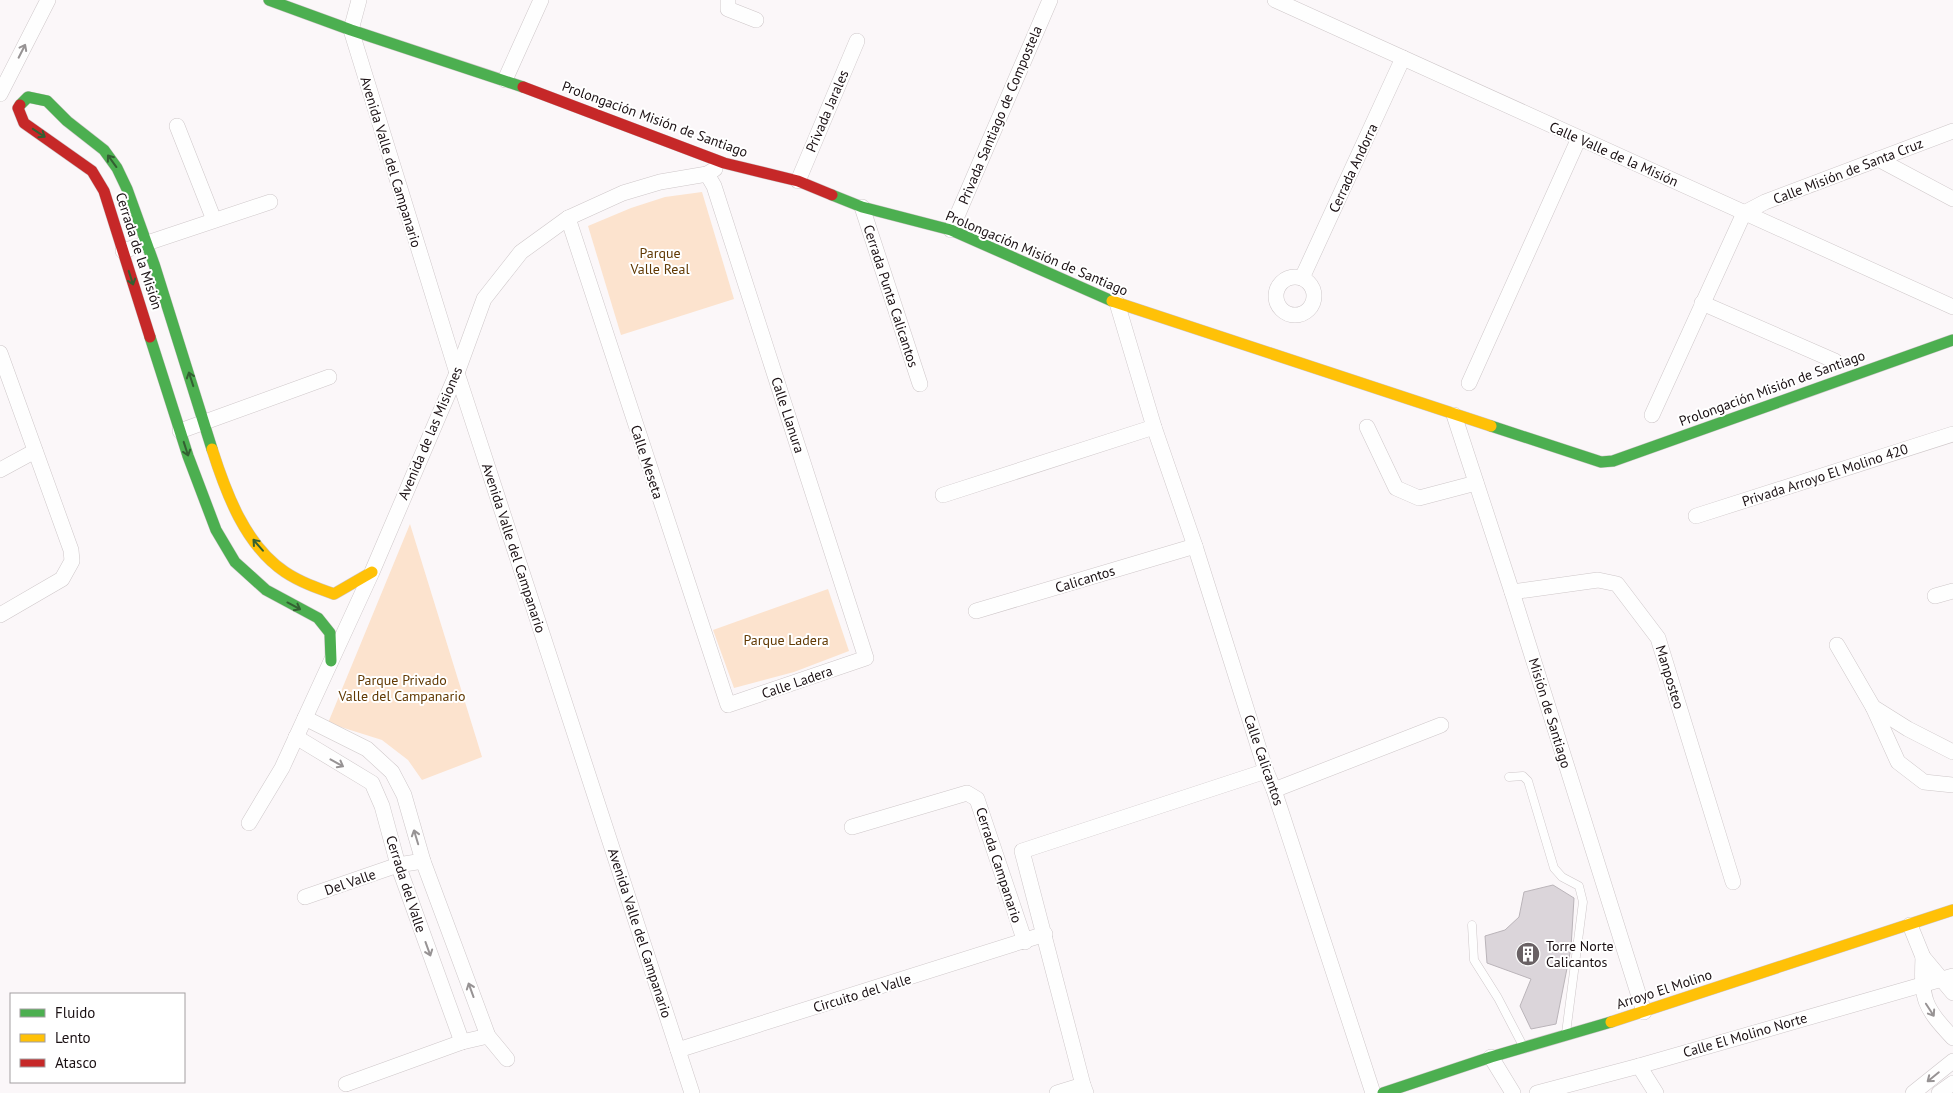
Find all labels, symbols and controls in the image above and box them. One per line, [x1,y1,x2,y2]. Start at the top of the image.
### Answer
street label: Privada Santiago de Compostela [954,23,1046,207]
one-way arrow [18,44,27,59]
street label: Privada Jarales [802,67,852,155]
street label: Avenida Valle del Campanario [356,74,426,250]
street label: Prolongación Misión de Santiago [560,77,750,161]
street label: Calle Valle de la Misión [1547,117,1681,191]
street label: Cerrada Andorra [1325,121,1382,215]
one-way arrow [31,128,45,138]
street label: Calle Misión de Santa Cruz [1770,134,1926,208]
one-way arrow [107,154,117,168]
street label: Cerrada de la Misión [112,190,166,312]
street label: Prolongación Misión de Santiago [943,206,1131,300]
street label: Cerrada Punta Calicantos [859,222,923,370]
park label: Parque Valle Real [629,244,690,278]
one-way arrow [127,270,137,286]
street label: Prolongación Misión de Santiago [1677,346,1867,430]
street label: Avenida de las Misiones [394,364,466,502]
one-way arrow [186,372,195,388]
street label: Calle Llanura [767,375,809,455]
street label: Calle Meseta [627,423,667,501]
street label: Privada Arroyo El Molino 420 [1740,440,1911,510]
one-way arrow [182,441,192,457]
street label: Avenida Valle del Campanario [478,461,550,635]
one-way arrow [253,539,264,552]
street label: Calicantos [1053,561,1117,597]
one-way arrow [287,601,302,611]
park label: Parque Ladera [743,631,829,649]
street label: Manposteo [1652,643,1688,711]
street label: Misión de Santiago [1525,656,1575,770]
street label: Calle Ladera [759,661,835,703]
park label: Parque Privado Valle del Campanario [338,671,465,705]
street label: Calle Calicantos [1240,712,1288,808]
one-way arrow [330,759,344,769]
street label: Cerrada Campanario [972,805,1026,925]
one-way arrow [411,830,421,846]
street label: Cerrada del Valle [382,833,430,935]
street label: Avenida Valle del Campanario [604,846,676,1020]
street label: Del Valle [322,865,378,899]
place label: Torre Norte Calicantos [1546,937,1614,971]
one-way arrow [424,940,433,956]
building icon: Torre Norte Calicantos [1515,941,1541,967]
street label: Arroyo El Molino [1614,965,1714,1013]
street label: Circuito del Valle [811,970,913,1016]
one-way arrow [466,983,475,998]
legend [10,993,185,1083]
text: Fluido [55,1003,95,1022]
one-way arrow [1925,1003,1936,1017]
street label: Calle El Molino Norte [1681,1009,1809,1061]
text: Lento [55,1028,91,1047]
text: Atasco [55,1053,97,1072]
one-way arrow [1927,1072,1940,1083]

